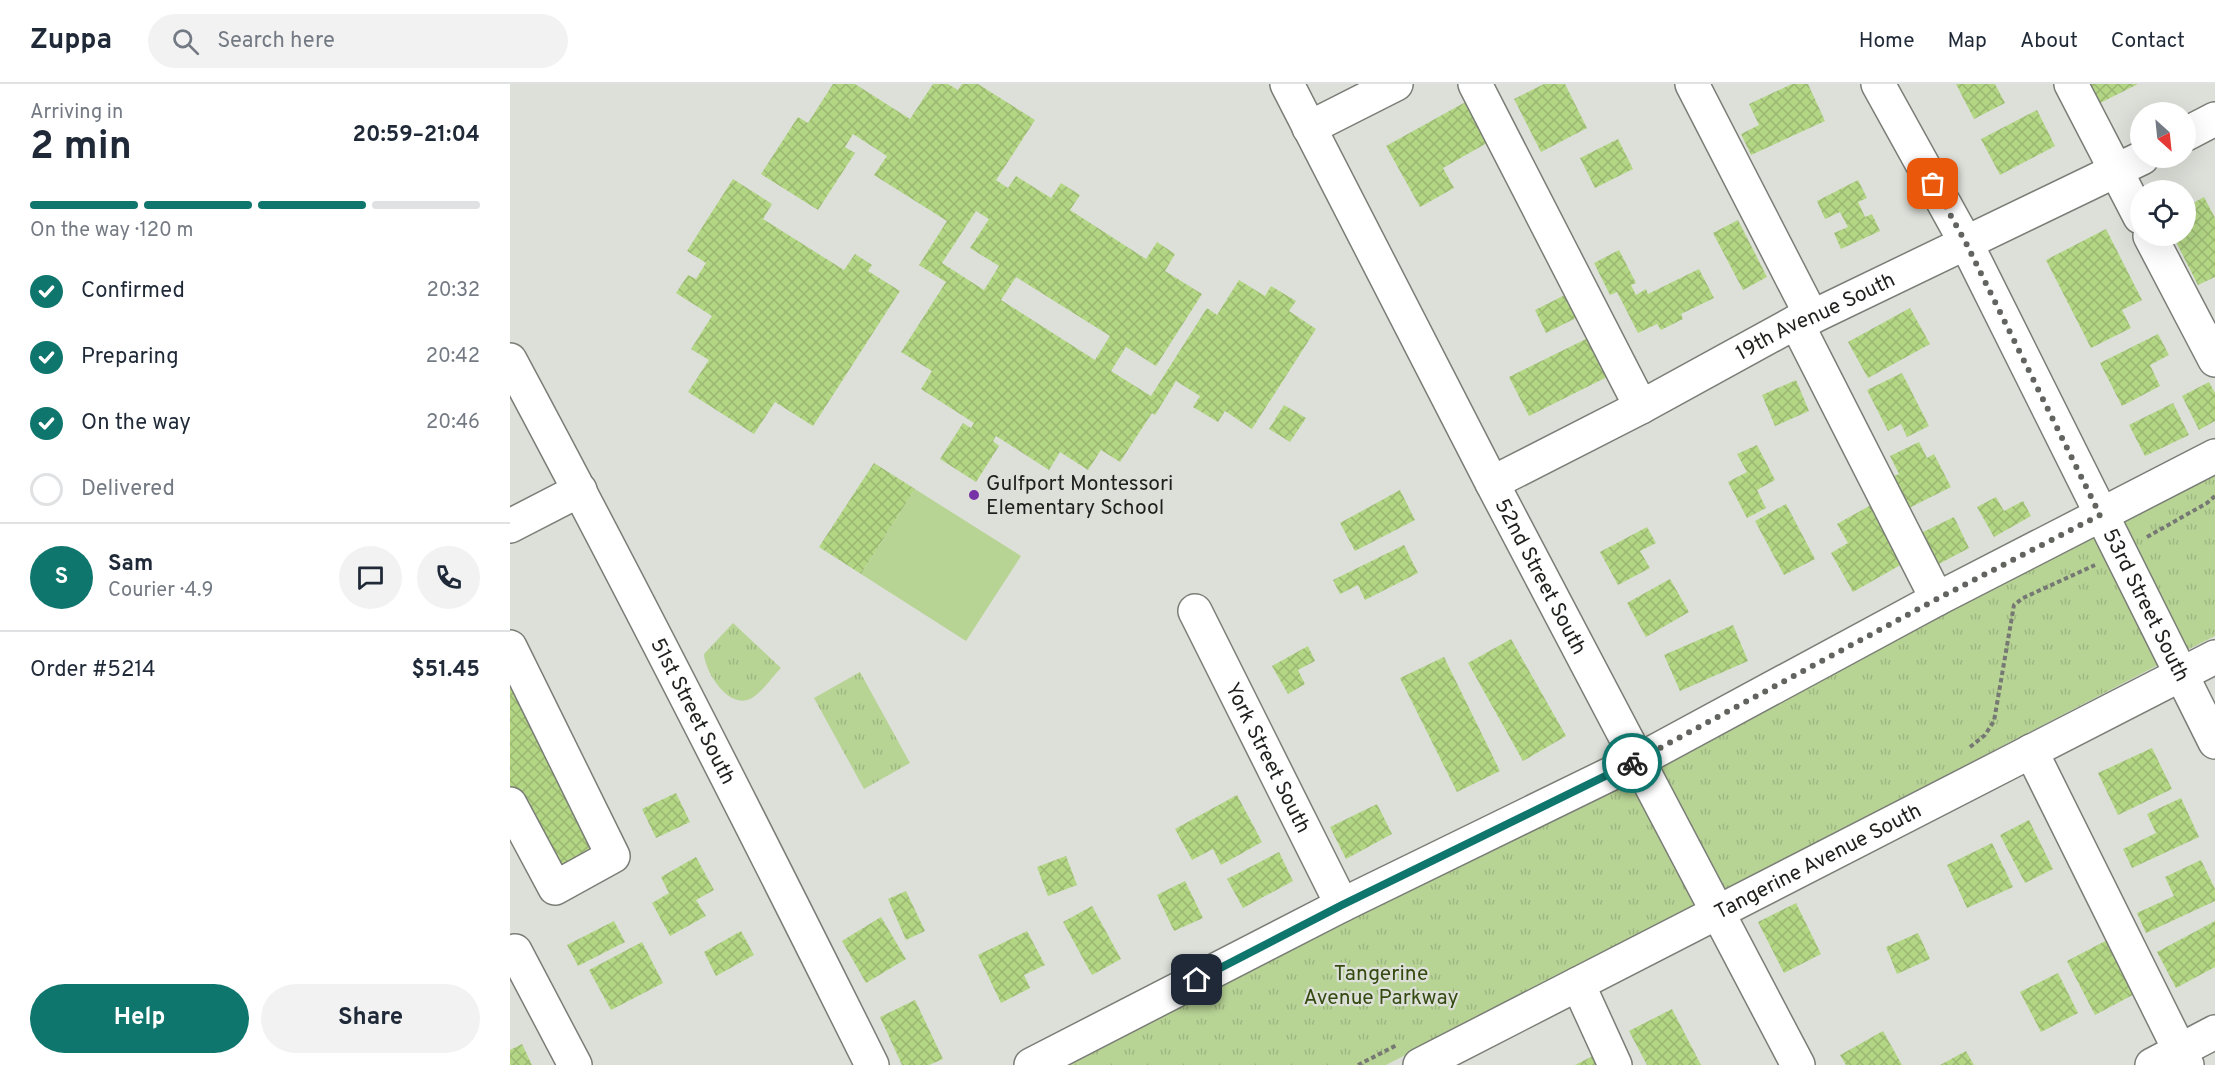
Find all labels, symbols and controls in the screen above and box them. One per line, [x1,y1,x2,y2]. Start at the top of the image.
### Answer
search box [148,14,568,68]
text: Zuppa [30,23,112,59]
icon: search [169,25,202,58]
text: Search here [217,28,335,55]
text: Home [1859,28,1915,55]
text: Map [1948,28,1987,55]
text: About [2020,28,2078,55]
text: Contact [2111,28,2185,55]
text: Arriving in [30,100,123,126]
north arrow [2130,102,2196,168]
map controls [2130,102,2196,246]
text: 20:59–21:04 [353,122,480,149]
text: 2 min [30,124,132,173]
pin [1907,158,1958,209]
icon: bag [1916,167,1949,200]
button: locate [2130,180,2196,246]
text: On the way · 120 m [30,218,194,244]
street label: 19th Avenue South [1731,267,1900,367]
icon: check [30,275,63,308]
text: Confirmed [81,278,185,305]
text: 20:32 [427,278,480,304]
icon: check [30,341,63,374]
text: Preparing [81,344,179,371]
text: 20:42 [426,344,480,370]
icon: check [30,407,63,440]
text: On the way [81,410,191,437]
text: 20:46 [426,410,480,436]
place label: Gulfport Montessori Elementary School [986,471,1173,522]
text: Delivered [81,476,175,503]
marker: Gulfport Montessori Elementary School [967,488,981,502]
street label: 52nd Street South [1488,494,1592,660]
street label: 53rd Street South [2096,524,2195,687]
button: chat [339,546,402,609]
button: phone [417,546,480,609]
text: Sam [108,551,153,578]
text: S [55,564,68,591]
text: Courier · 4.9 [108,578,213,604]
street label: 51st Street South [643,634,741,789]
text: Order #5214 [30,657,156,684]
text: $51.45 [411,657,480,684]
street label: York Street South [1218,678,1316,838]
courier [1602,733,1662,793]
icon: bike [1616,747,1649,780]
street label: Tangerine Avenue South [1710,798,1926,927]
pin [1171,954,1222,1005]
park label: Tangerine Avenue Parkway [1303,961,1459,1012]
icon: home [1180,963,1213,996]
button: Help [30,984,249,1053]
button: Share [261,984,480,1053]

